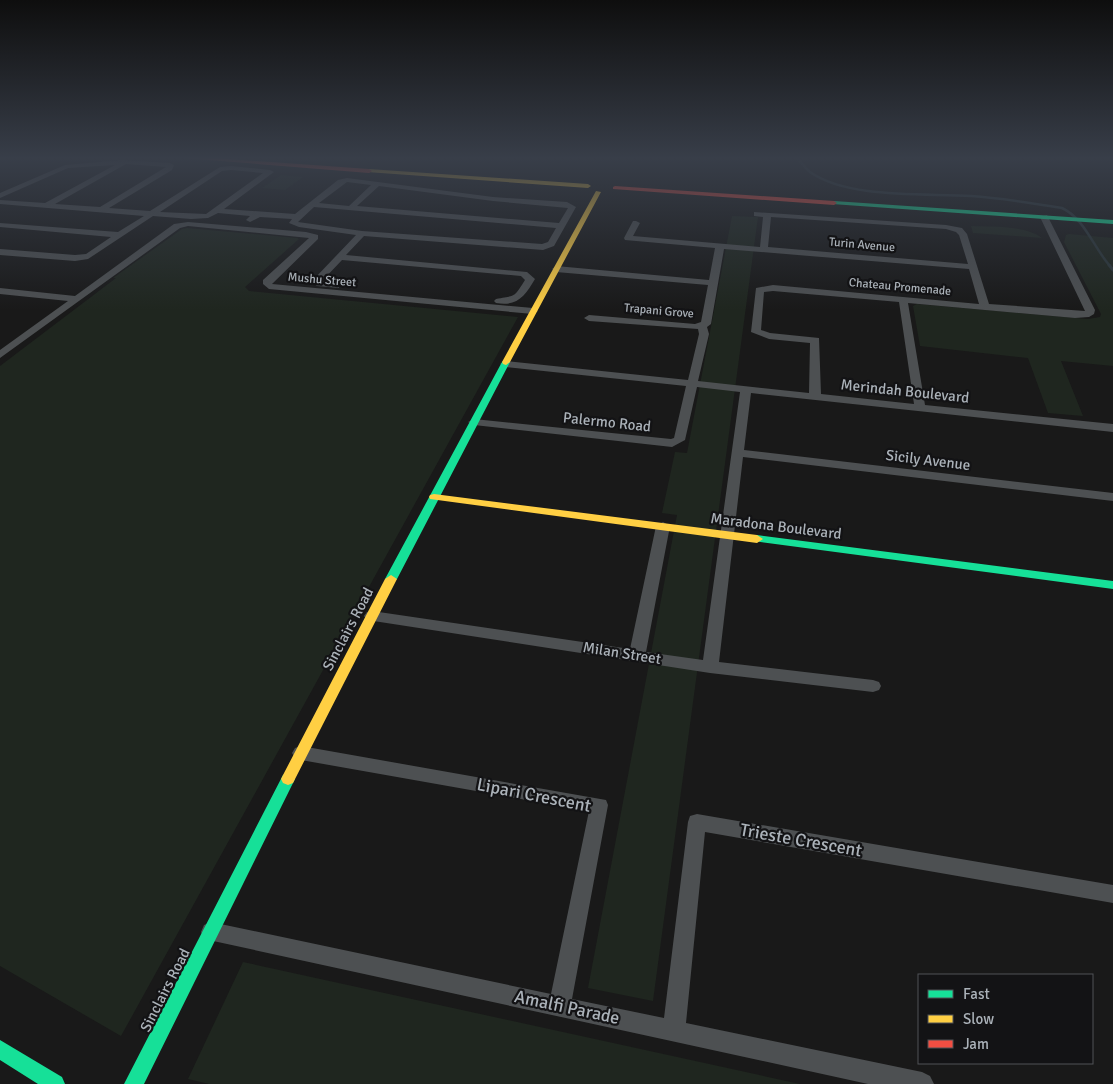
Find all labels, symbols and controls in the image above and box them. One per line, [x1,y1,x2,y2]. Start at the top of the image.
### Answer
street label: Turin Avenue [828,235,896,255]
street label: Mushu Street [287,270,357,290]
street label: Chateau Promenade [848,275,952,299]
street label: Trapani Grove [624,300,694,322]
street label: Merindah Boulevard [840,375,970,407]
street label: Palermo Road [562,408,652,436]
street label: Sicily Avenue [885,446,971,474]
street label: Maradona Boulevard [709,509,843,543]
street label: Sinclairs Road [319,584,377,674]
street label: Milan Street [582,638,662,668]
street label: Lipari Crescent [475,773,593,817]
street label: Trieste Crescent [738,818,864,862]
street label: Sinclairs Road [136,945,194,1035]
legend [918,974,1093,1064]
street label: Amalfi Parade [512,985,622,1029]
text: Fast [963,985,990,1003]
text: Slow [963,1010,994,1028]
text: Jam [963,1035,989,1053]

